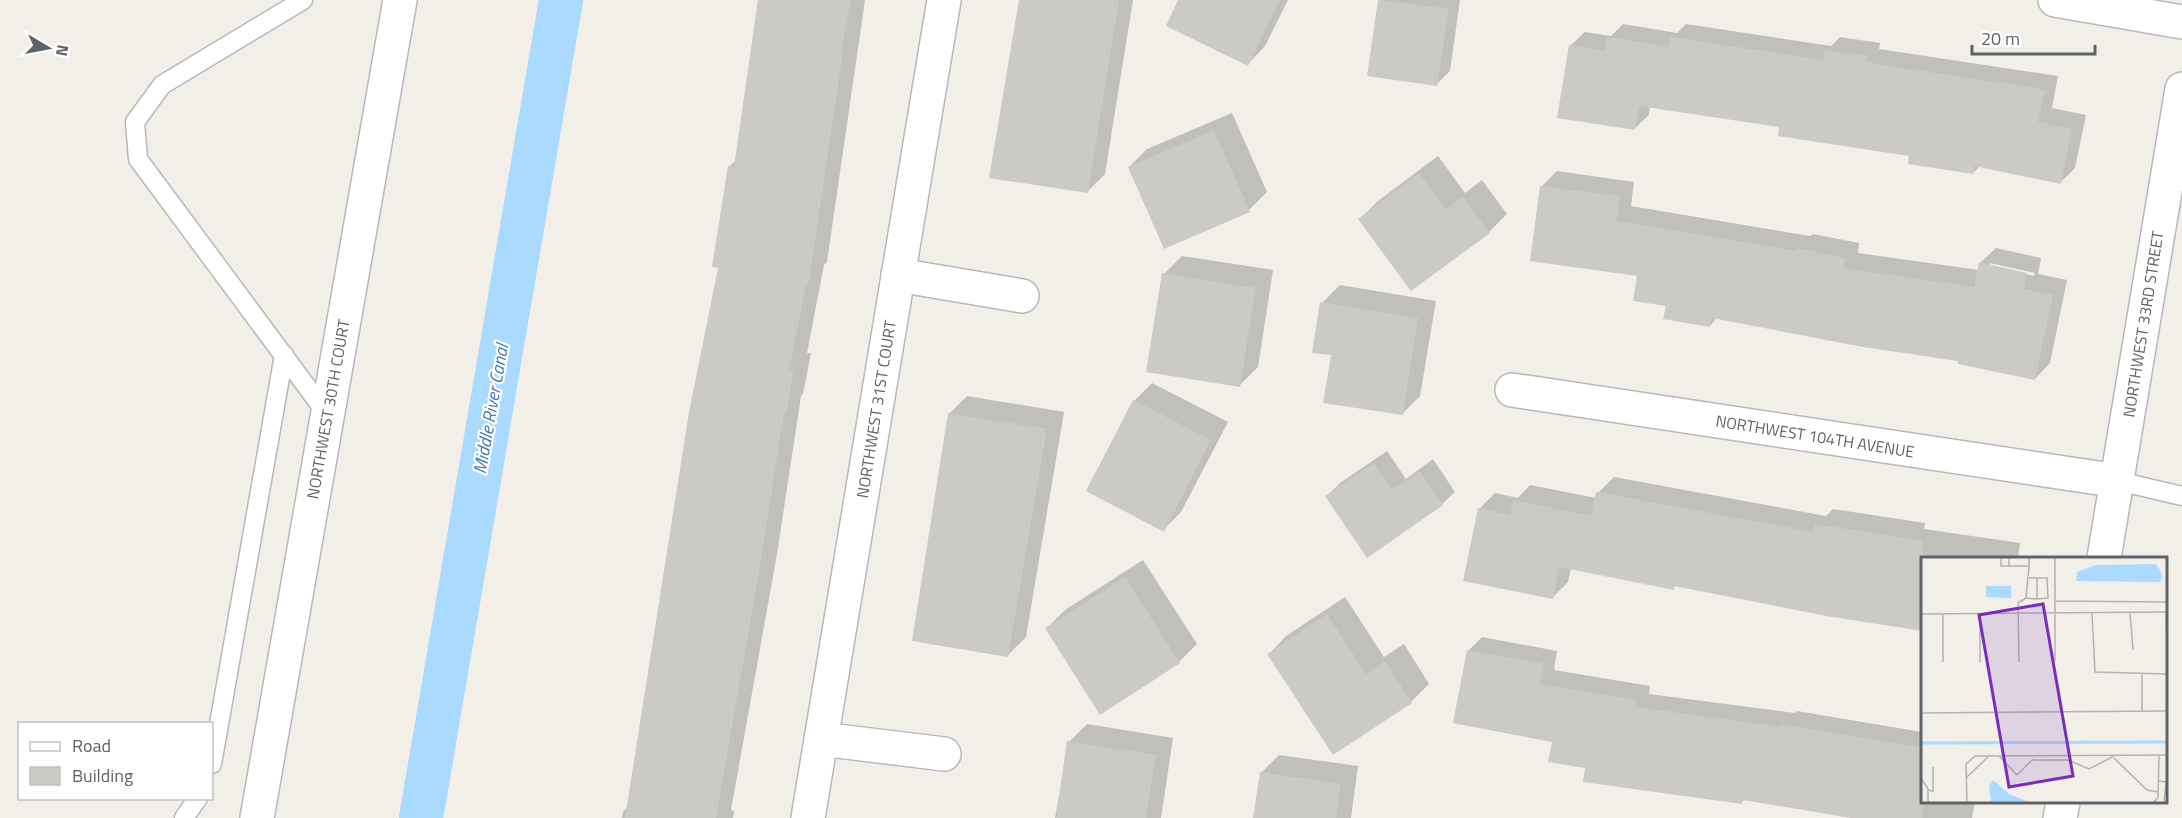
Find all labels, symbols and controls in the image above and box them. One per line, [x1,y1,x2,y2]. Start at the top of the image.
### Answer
north arrow [18,18,78,78]
scale bar [1972,18,2095,56]
text: 20 m [1981,25,2020,52]
text: N [50,43,76,58]
street label: NORTHWEST 33RD STREET [2116,228,2170,419]
street label: NORTHWEST 30TH COURT [300,317,356,501]
street label: NORTHWEST 31ST COURT [850,318,902,500]
water label: Middle River Canal [466,340,516,476]
street label: NORTHWEST 104TH AVENUE [1714,408,1916,464]
inset map [1921,557,2167,803]
legend [18,722,213,800]
text: Road [72,732,111,759]
text: Building [72,762,133,789]

